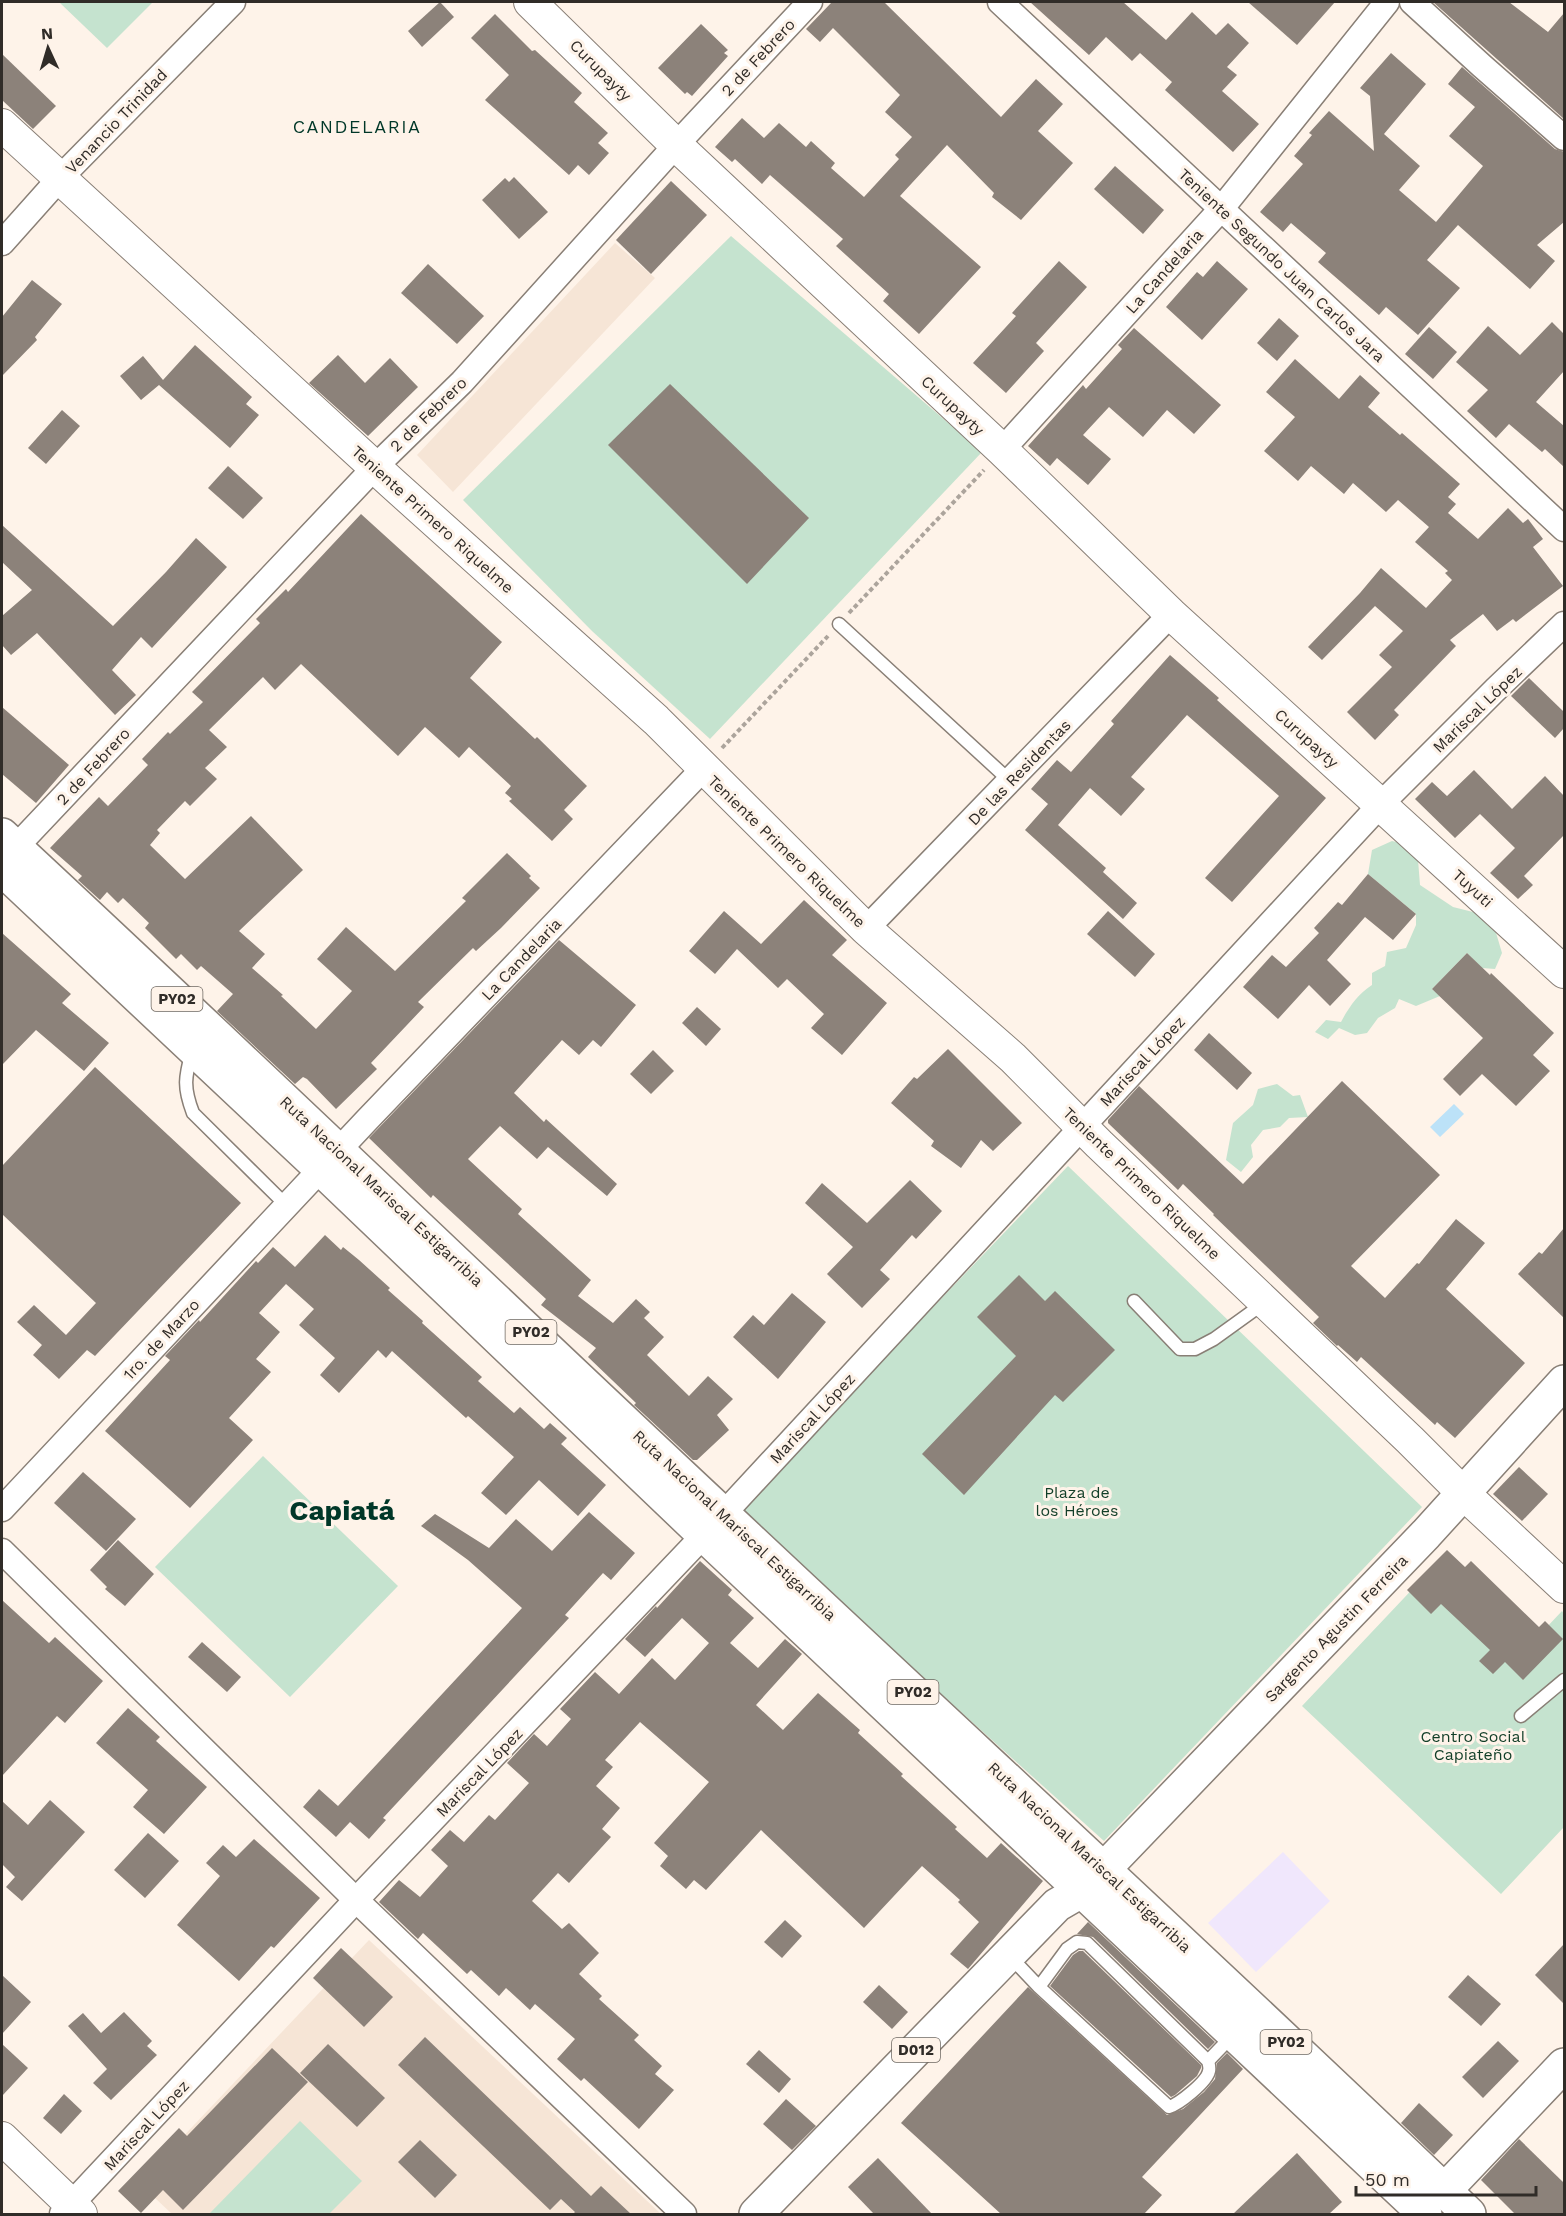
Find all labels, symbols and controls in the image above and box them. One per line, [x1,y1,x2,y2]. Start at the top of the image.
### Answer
street label: 2 de Febrero [718,15,799,100]
north arrow [18,18,78,78]
text: N [40,24,54,43]
street label: Curupayty [566,36,636,106]
street label: Venancio Trinidad [62,65,171,178]
district label: CANDELARIA [293,116,421,137]
street label: Teniente Segundo Juan Carlos Jara [1175,165,1389,366]
street label: La Candelaria [1122,225,1207,317]
street label: Curupayty [917,371,989,440]
street label: 2 de Febrero [386,373,471,456]
street label: Teniente Primero Riquelme [348,442,518,597]
street label: Mariscal López [1429,662,1526,757]
street label: Curupayty [1271,705,1343,772]
street label: De las Residentas [964,716,1075,829]
street label: 2 de Febrero [53,724,134,809]
street label: Teniente Primero Riquelme [704,771,869,932]
street label: Tuyuti [1449,865,1497,911]
street label: La Candelaria [477,914,565,1004]
road number: PY02 [152,987,202,1011]
street label: Mariscal López [1096,1012,1189,1110]
street label: Ruta Nacional Mariscal Estigarribia [276,1092,487,1291]
street label: Teniente Primero Riquelme [1059,1103,1224,1264]
street label: 1ro. de Marzo [119,1295,204,1384]
road number: PY02 [506,1320,556,1344]
street label: Mariscal López [766,1369,859,1467]
street label: Ruta Nacional Mariscal Estigarribia [629,1426,840,1625]
park label: Plaza de los Héroes [1036,1483,1118,1520]
district label: Capiatá [289,1494,395,1527]
street label: Sargento Agustin Ferreira [1261,1551,1412,1706]
road number: PY02 [888,1680,938,1704]
street label: Mariscal López [432,1724,527,1821]
park label: Centro Social Capiateño [1420,1727,1526,1764]
street label: Ruta Nacional Mariscal Estigarribia [984,1758,1195,1957]
road number: PY02 [1260,2030,1312,2054]
road number: D012 [892,2038,940,2062]
street label: Mariscal López [100,2076,193,2174]
scale bar [1356,2159,1536,2197]
text: 50 m [1365,2169,1410,2190]

